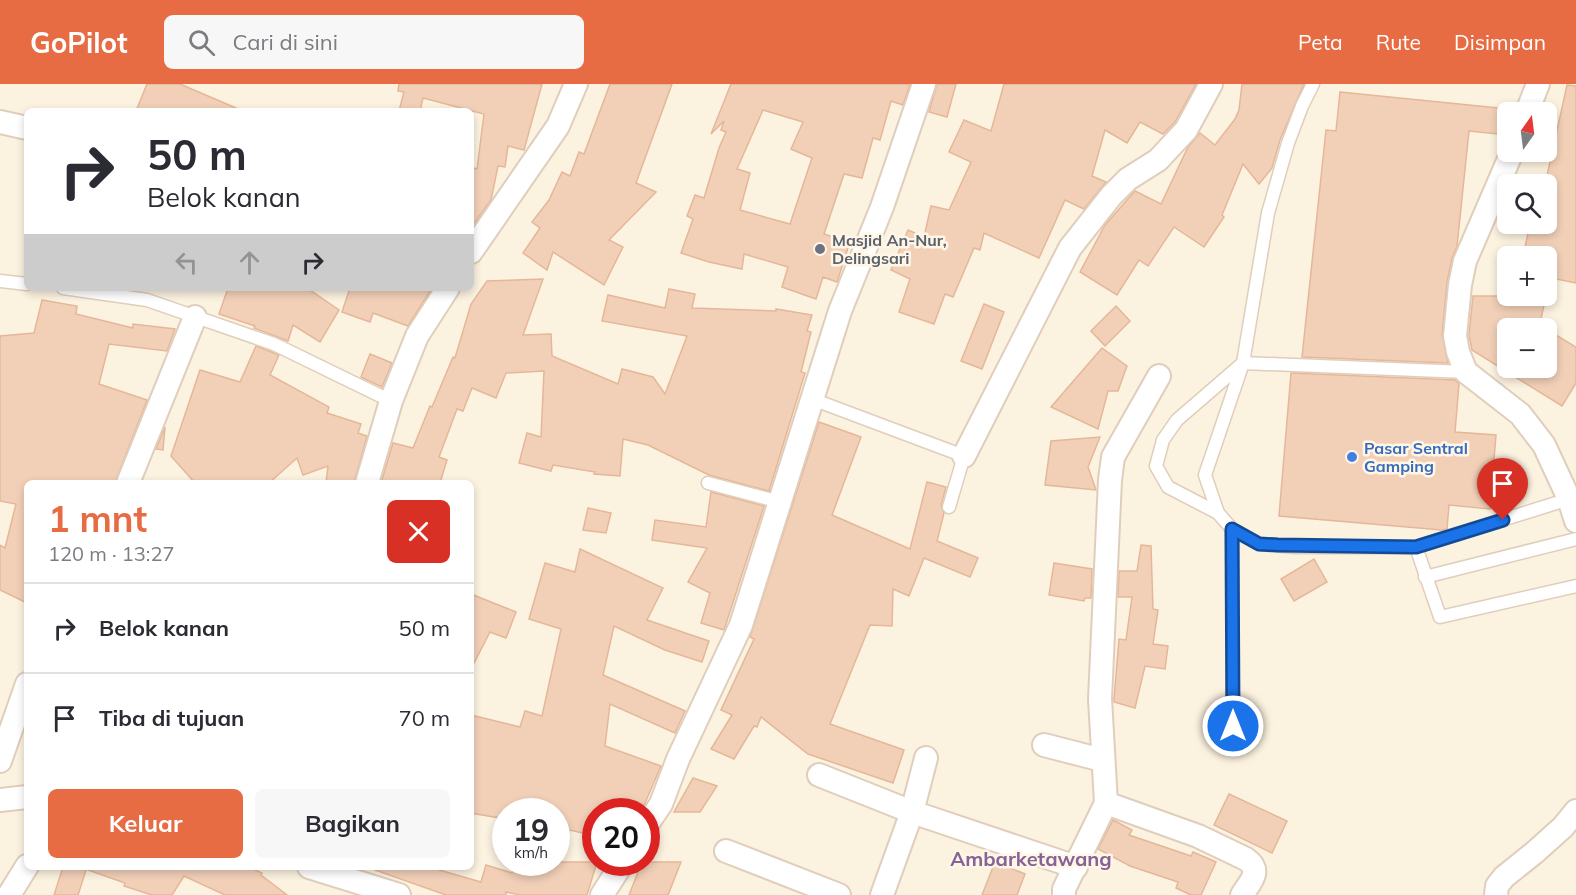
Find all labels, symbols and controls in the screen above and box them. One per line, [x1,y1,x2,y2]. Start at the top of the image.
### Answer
search box [164,15,584,69]
text: GoPilot [30,25,128,60]
icon: search [185,26,218,59]
text: Cari di sini [233,28,338,56]
text: Peta [1298,29,1343,55]
text: Rute [1376,29,1421,55]
text: Disimpan [1454,29,1546,55]
north arrow [1497,102,1557,162]
map controls [1497,102,1557,378]
text: 50 m [147,128,247,181]
icon: right [48,132,126,210]
button: search [1497,174,1557,234]
text: Belok kanan [147,180,301,214]
place label: Masjid An-Nur, Delingsari [832,230,947,268]
marker: Masjid An-Nur, Delingsari [813,242,827,256]
icon: left [170,246,203,279]
icon: ahead [233,246,266,279]
icon: right [296,246,329,279]
button: + [1497,246,1557,306]
button: − [1497,318,1557,378]
place label: Pasar Sentral Gamping [1364,438,1468,476]
marker: Pasar Sentral Gamping [1345,450,1359,464]
pin [1477,458,1528,520]
icon: arrive [1486,467,1519,500]
text: 1 mnt [48,496,147,541]
button: close [387,500,450,563]
text: 120 m · 13:27 [48,541,174,566]
icon: right [48,612,81,645]
text: Belok kanan [99,614,229,642]
text: 50 m [399,614,450,642]
position arrow [1201,694,1265,758]
icon: arrive [48,702,81,735]
text: Tiba di tujuan [99,704,244,732]
text: 70 m [399,704,450,732]
button: Keluar [48,789,243,858]
button: Bagikan [255,789,450,858]
speed limit sign: 20 [582,798,660,876]
text: 19 [513,811,549,849]
text: km/h [514,843,548,862]
district label: Ambarketawang [950,846,1112,871]

